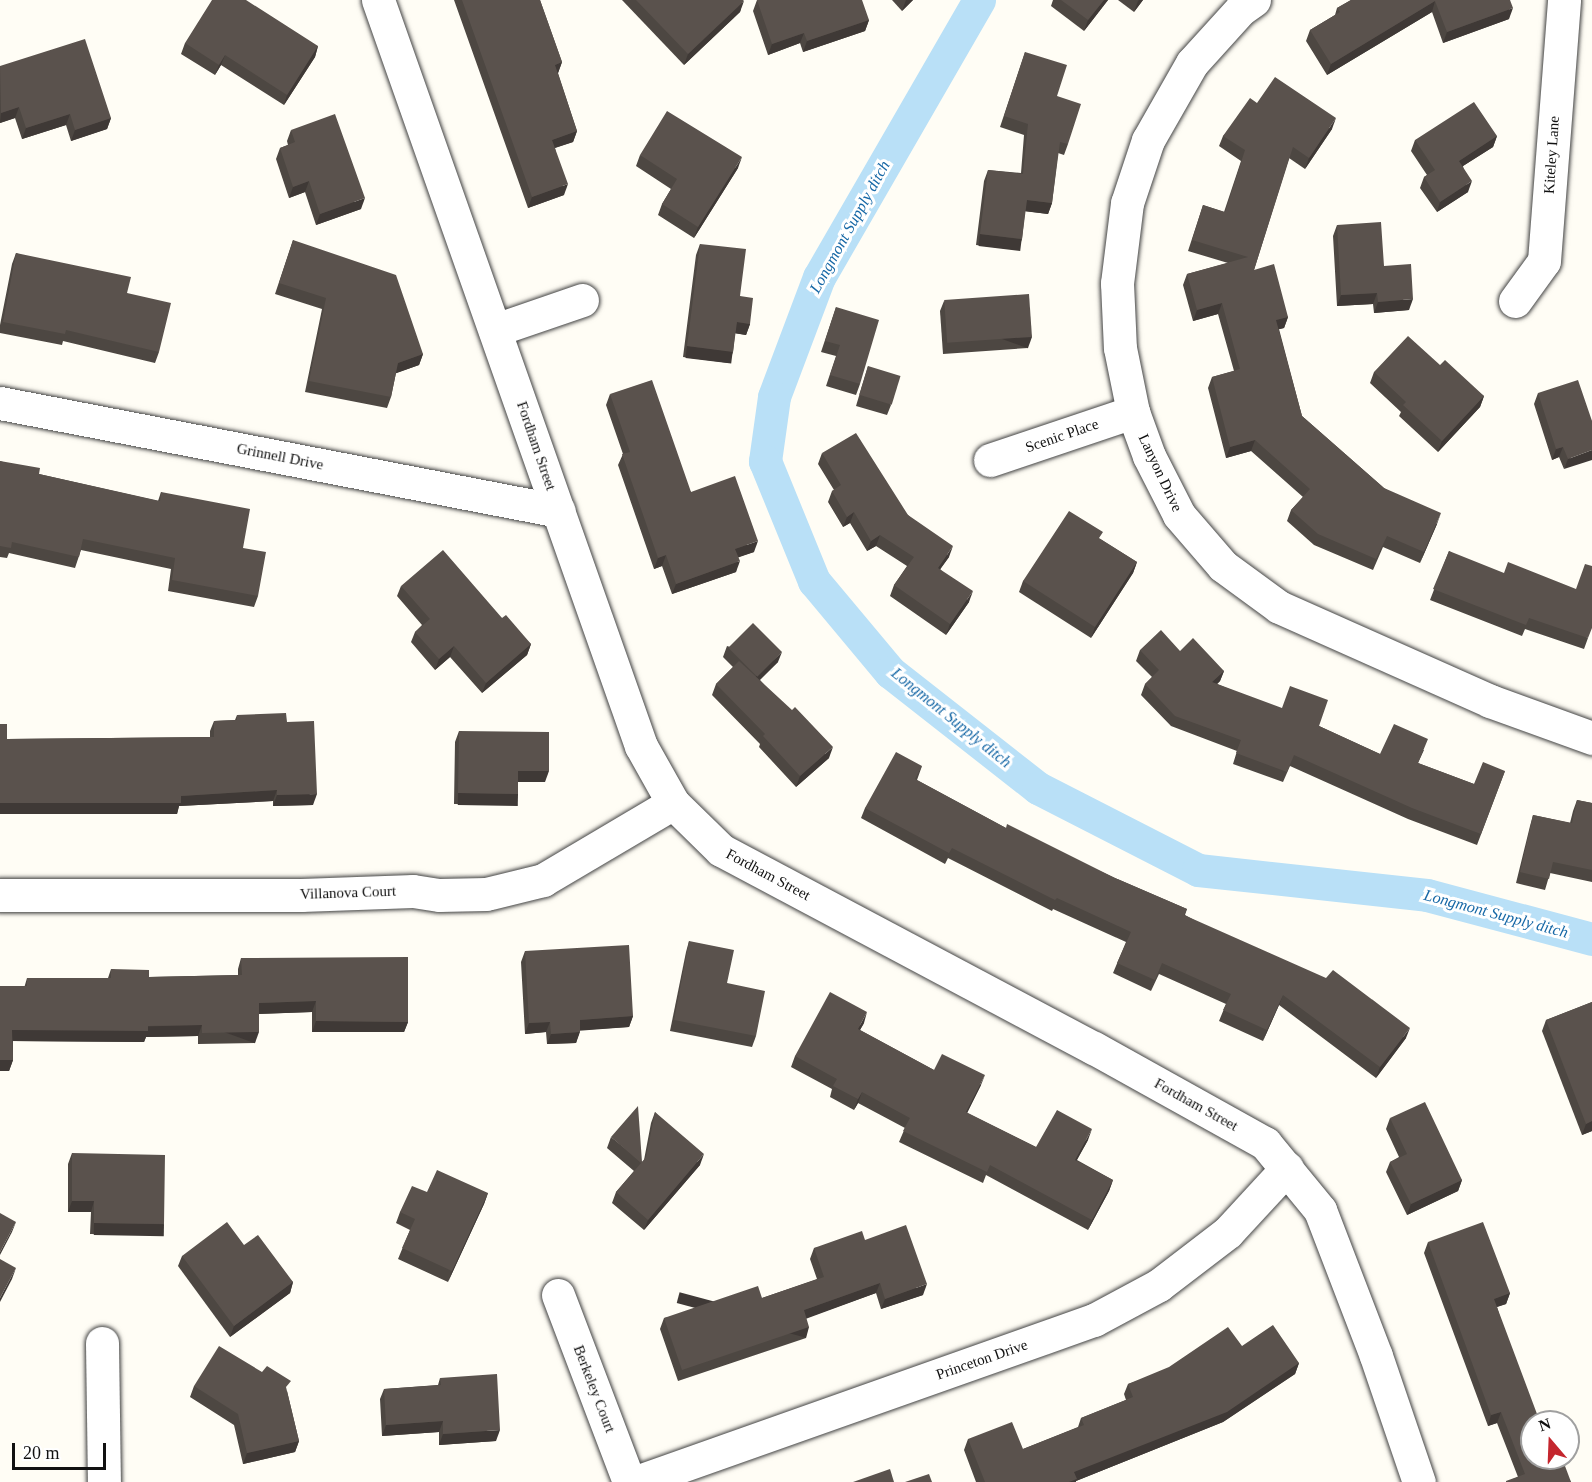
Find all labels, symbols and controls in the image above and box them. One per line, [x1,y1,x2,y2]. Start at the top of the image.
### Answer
street label: Kiteley Lane [1540,116,1564,194]
water label: Longmont Supply ditch [806,157,894,297]
street label: Fordham Street [512,399,560,493]
street label: Scenic Place [1023,415,1101,457]
street label: Lanyon Drive [1134,431,1186,515]
street label: Grinnell Drive [235,440,325,474]
water label: Longmont Supply ditch [887,664,1015,772]
street label: Fordham Street [723,845,813,905]
street label: Villanova Court [300,882,396,904]
water label: Longmont Supply ditch [1422,886,1570,942]
street label: Fordham Street [1151,1075,1241,1135]
street label: Princeton Drive [934,1336,1030,1384]
street label: Berkeley Court [569,1343,619,1435]
north arrow [1520,1410,1580,1470]
text: N [1536,1414,1553,1434]
scale bar [15,1431,110,1469]
text: 20 m [23,1443,60,1463]

